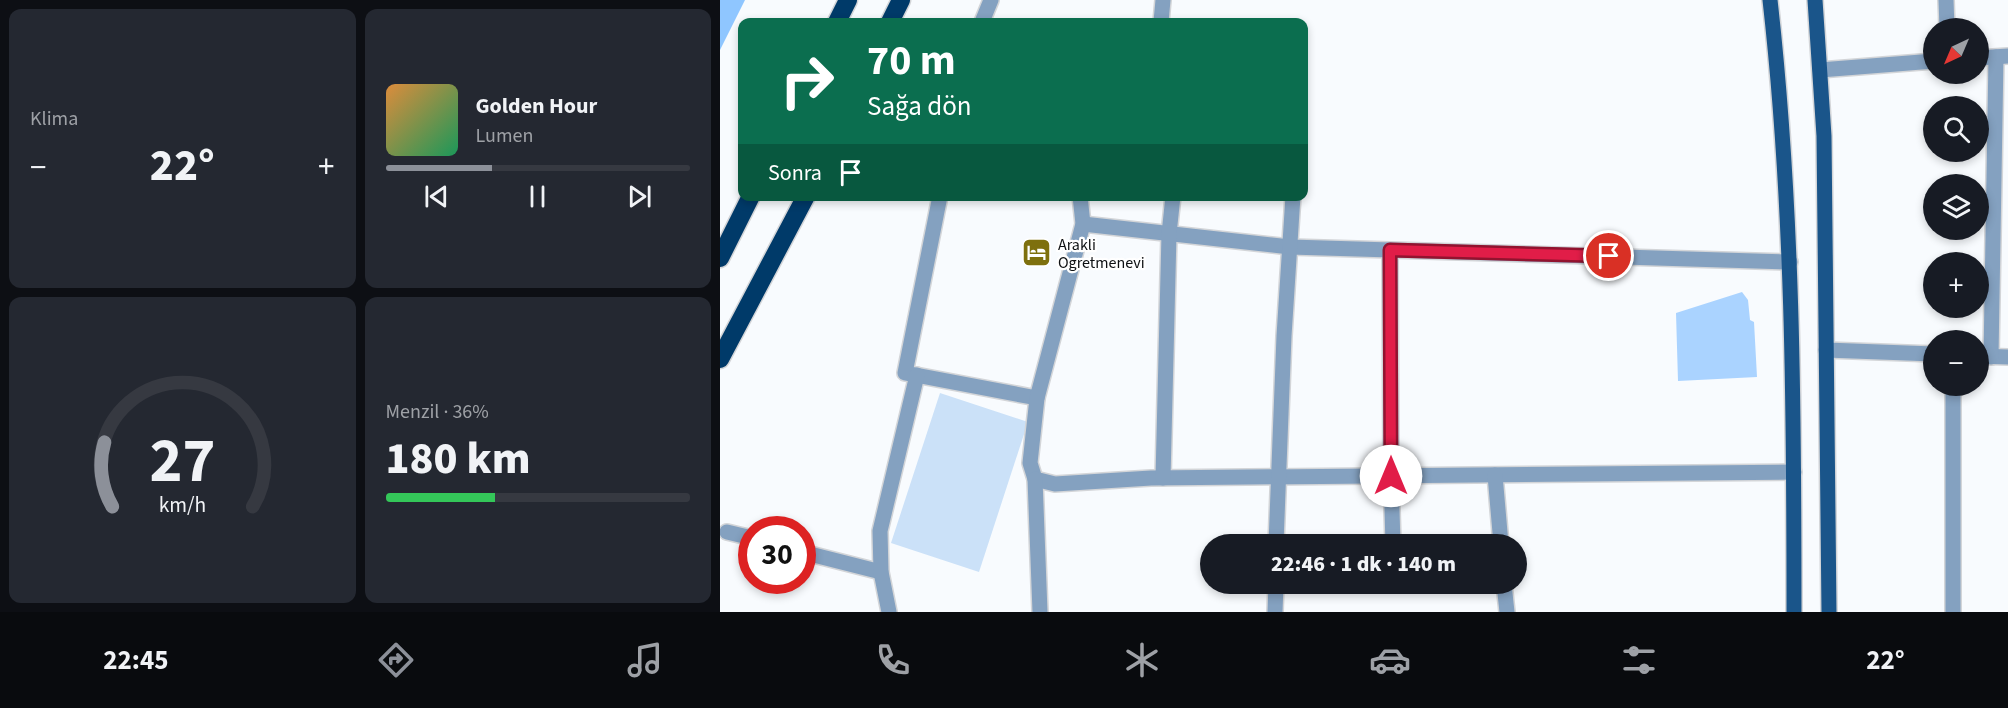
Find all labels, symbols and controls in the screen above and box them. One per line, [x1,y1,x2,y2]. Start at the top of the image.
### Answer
north arrow [1923,18,1989,84]
map controls [1923,18,1989,396]
text: 70 m [867,31,956,91]
icon: right [768,42,846,120]
text: Sağa dön [867,87,972,126]
text: Golden Hour [476,90,597,122]
button: search [1923,96,1989,162]
text: Klima [30,105,78,133]
text: Lumen [476,122,533,150]
text: 22° [150,134,215,198]
text: − [30,144,46,191]
text: + [318,144,334,191]
icon: arrive [834,156,867,189]
text: Sonra [768,157,822,189]
button: layers [1923,174,1989,240]
icon: previous [420,180,453,213]
icon: pause [521,180,554,213]
icon: next [623,180,656,213]
pin [1583,230,1634,281]
place label: Arakli Ogretmenevi [1058,234,1145,274]
hotel icon: Arakli Ogretmenevi [1021,237,1053,269]
icon: arrive [1592,239,1625,272]
button: + [1923,252,1989,318]
button: − [1923,330,1989,396]
text: Menzil · 36% [386,398,489,426]
text: 27 [149,417,215,506]
text: 180 km [386,427,531,491]
position arrow [1359,444,1423,508]
text: km/h [158,490,206,521]
speed limit sign: 30 [738,516,816,594]
text: 22:46 · 1 dk · 140 m [1271,548,1456,580]
icon: directions [375,639,417,681]
icon: music [624,639,666,681]
icon: phone [872,639,914,681]
icon: climate [1121,639,1163,681]
icon: car [1369,639,1411,681]
icon: filters [1618,639,1660,681]
text: 22:45 [103,641,168,680]
text: 22° [1866,641,1905,680]

